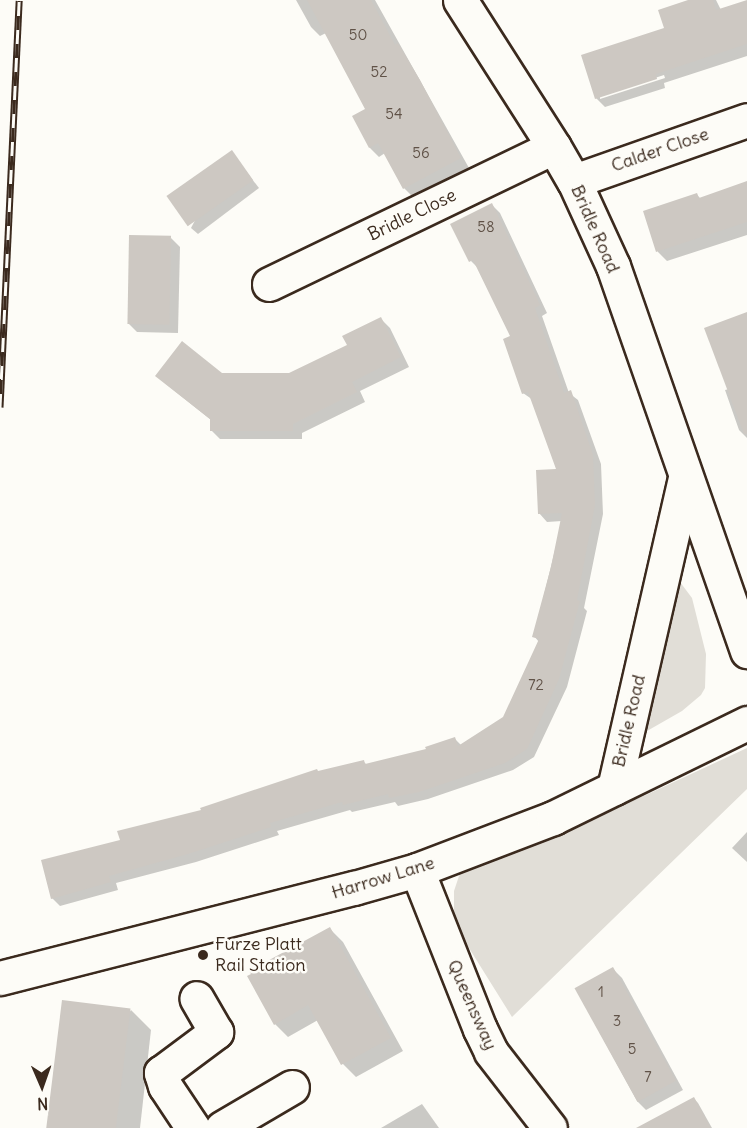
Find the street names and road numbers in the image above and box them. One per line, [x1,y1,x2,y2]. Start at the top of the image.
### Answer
street label: Calder Close [608,123,712,177]
street label: Bridle Road [566,182,624,276]
street label: Bridle Close [364,184,460,246]
street label: Bridle Road [608,673,650,769]
street label: Harrow Lane [329,852,437,904]
street label: Queensway [442,956,502,1054]

